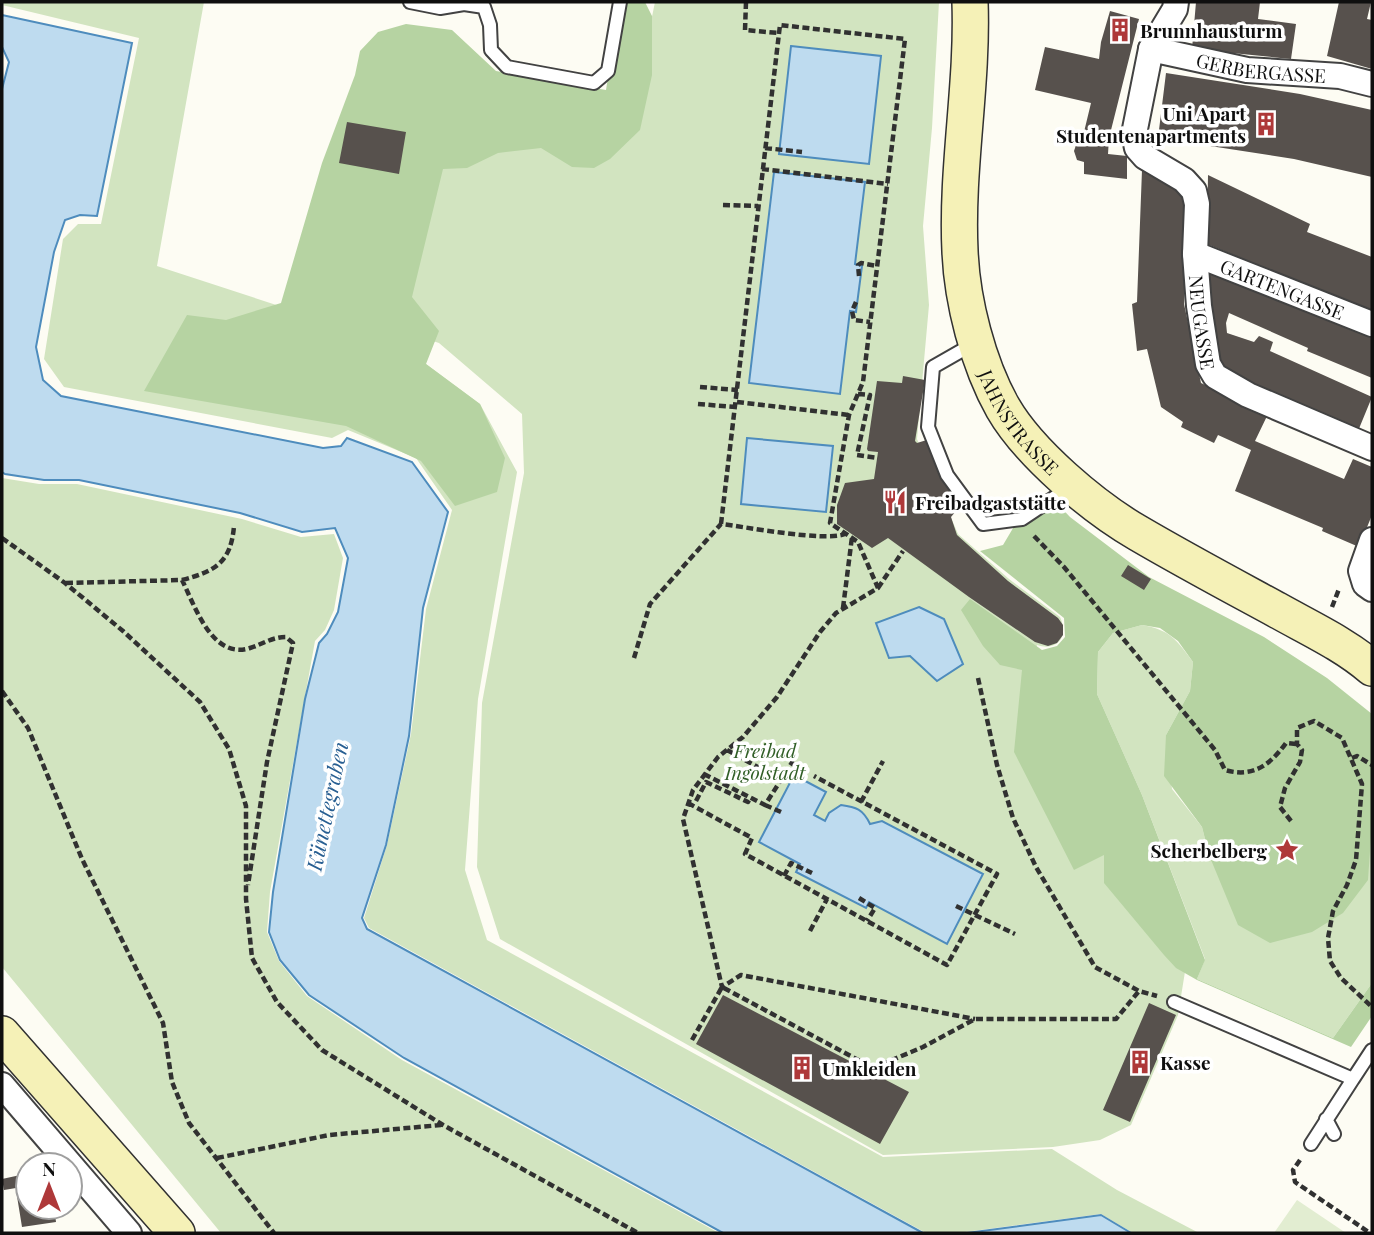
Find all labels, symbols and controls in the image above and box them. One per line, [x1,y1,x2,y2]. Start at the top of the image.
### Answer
building icon: Brunnhausturm [1106,16,1134,44]
place label: Brunnhausturm [1140,17,1282,43]
street label: GERBERGASSE [1194,46,1327,88]
place label: Uni Apart Studentenapartments [1056,100,1246,148]
building icon: Uni Apart Studentenapartments [1252,110,1280,138]
street label: GARTENGASSE [1217,252,1348,325]
street label: NEUGASSE [1184,274,1222,371]
street label: JAHNSTRASSE [973,365,1065,480]
restaurant icon: Freibadgaststätte [881,488,909,516]
place label: Freibadgaststätte [915,489,1066,515]
park label: Freibad Ingolstadt [724,737,807,785]
water label: Künettegraben [298,739,353,874]
place icon: Scherbelberg [1273,836,1301,864]
place label: Scherbelberg [1150,837,1267,863]
building icon: Kasse [1126,1048,1154,1076]
place label: Kasse [1160,1049,1211,1075]
building icon: Umkleiden [788,1054,816,1082]
place label: Umkleiden [822,1055,917,1081]
north arrow [14,1151,84,1221]
text: N [42,1155,56,1181]

